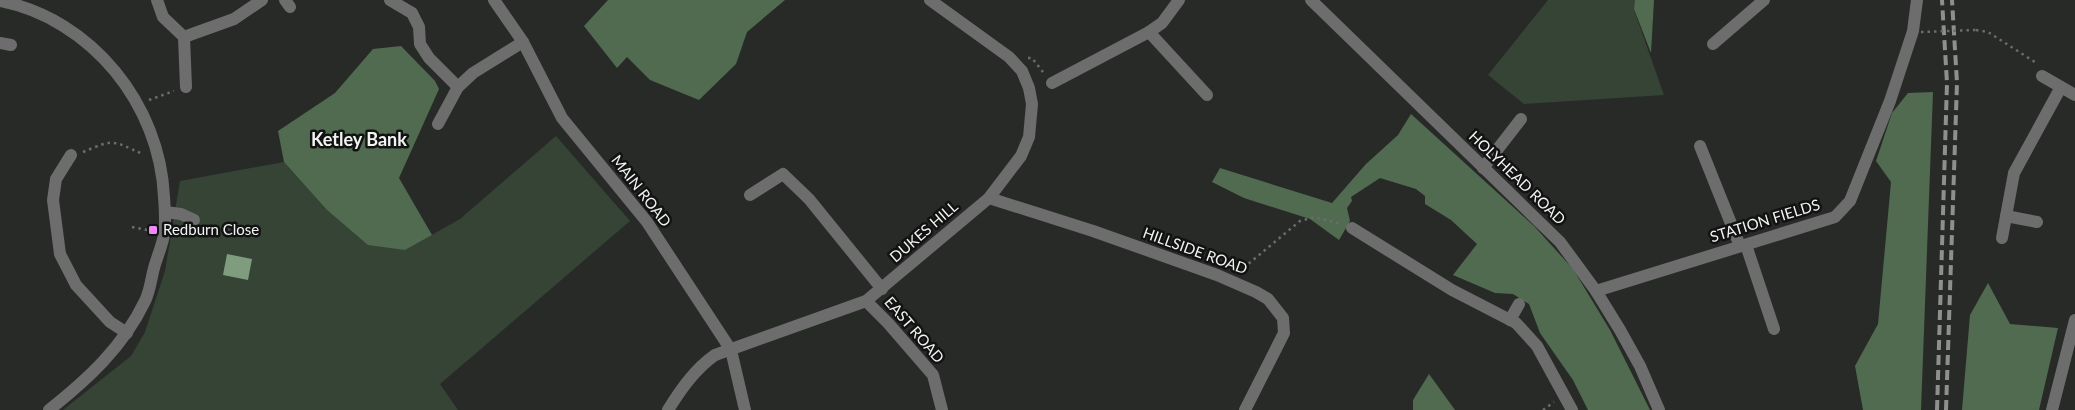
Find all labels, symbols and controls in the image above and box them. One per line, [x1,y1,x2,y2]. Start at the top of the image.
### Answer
street label: HOLYHEAD ROAD [1466,127,1570,228]
district label: Ketley Bank [311,128,407,150]
street label: MAIN ROAD [608,151,675,230]
street label: STATION FIELDS [1708,195,1822,245]
street label: DUKES HILL [886,197,961,266]
place label: Redburn Close [163,220,259,238]
street label: HILLSIDE ROAD [1141,223,1250,277]
marker: Redburn Close [147,224,159,236]
street label: EAST ROAD [881,293,948,366]

